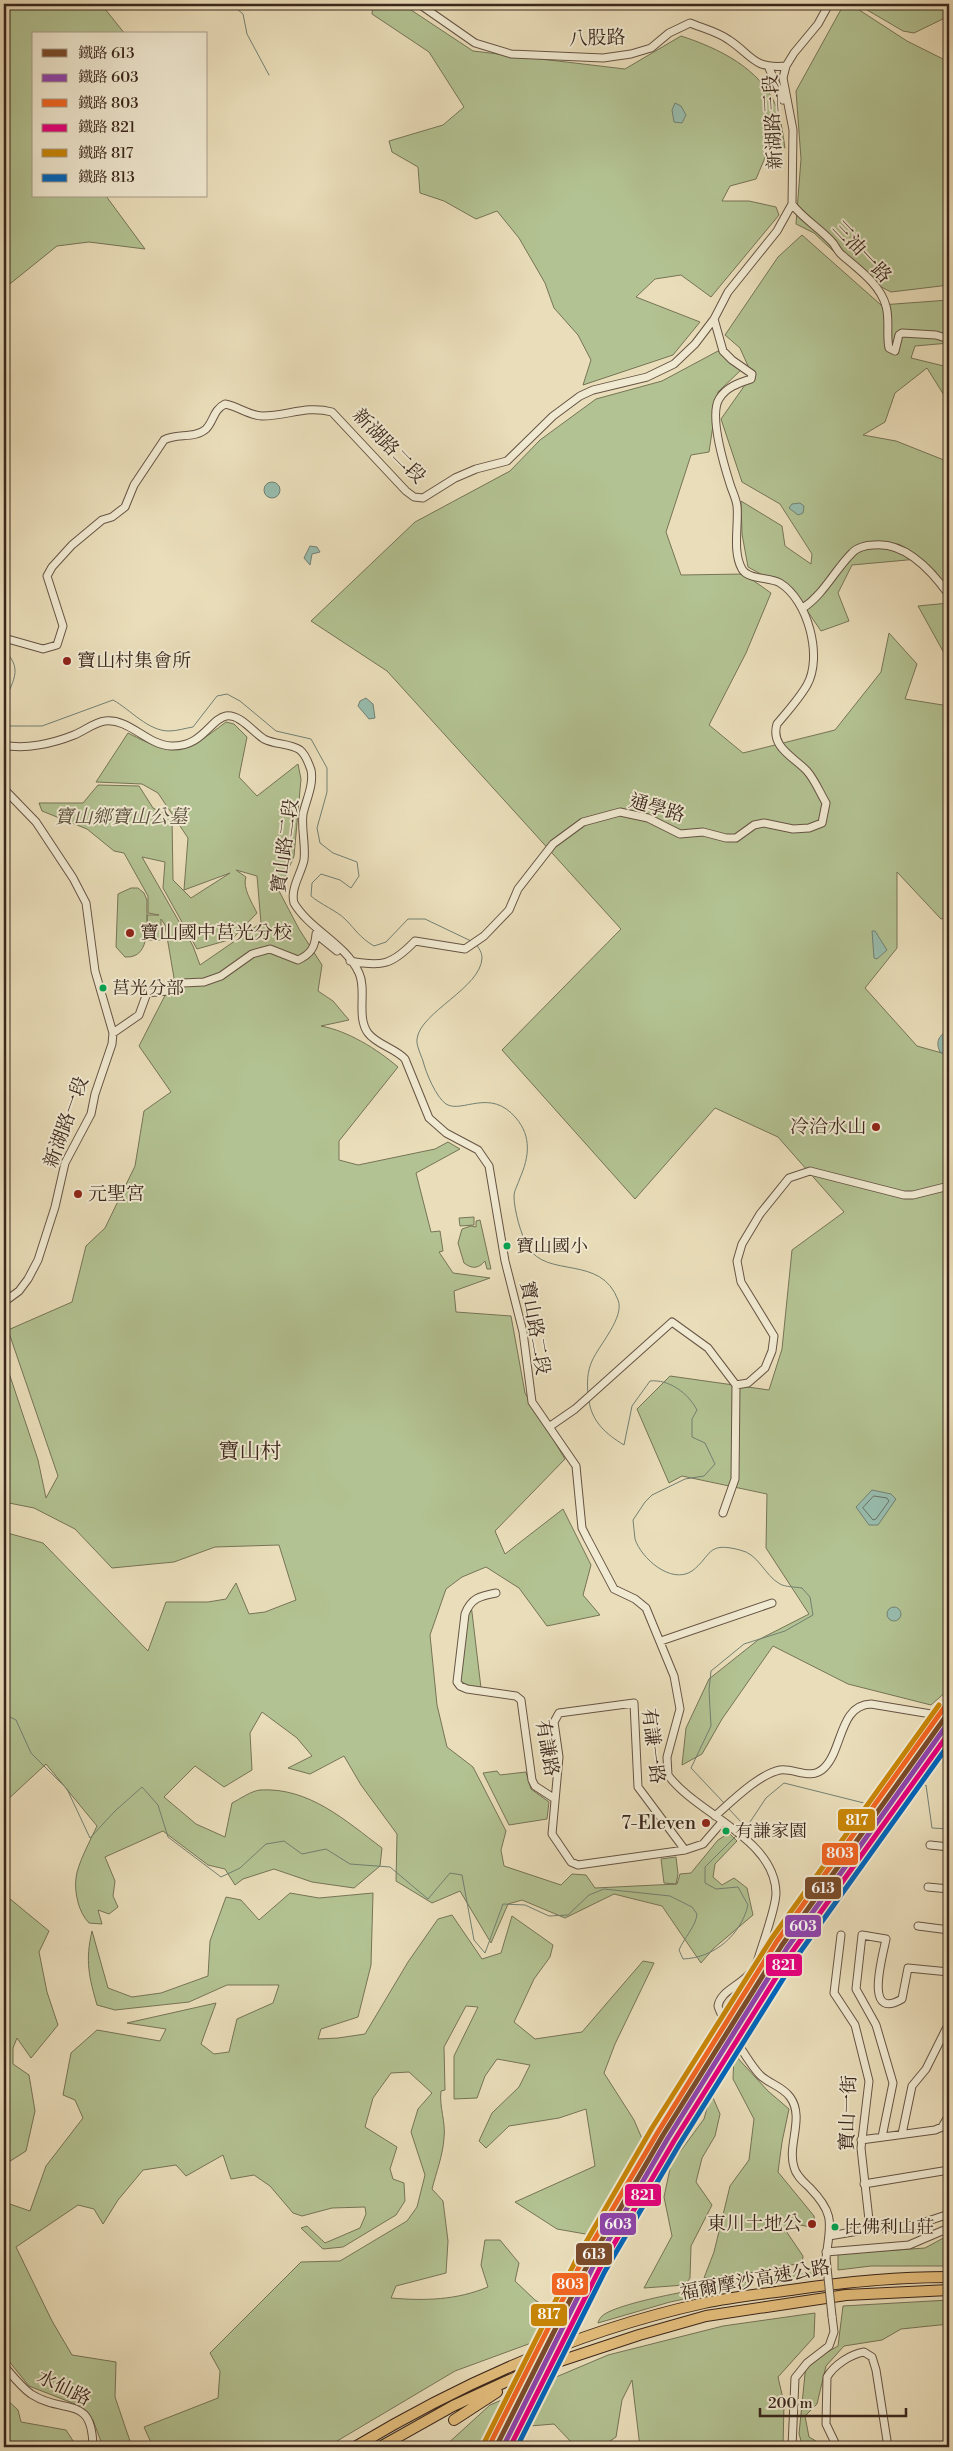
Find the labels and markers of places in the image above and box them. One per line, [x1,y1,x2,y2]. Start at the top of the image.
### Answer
place label: 寶山村集會所 [77,649,191,673]
marker: 寶山村集會所 [61,655,73,667]
place label: 寶山國中莒光分校 [140,921,292,945]
marker: 寶山國中莒光分校 [124,927,136,939]
place label: 莒光分部 [112,977,184,1000]
marker: 莒光分部 [98,983,108,993]
place label: 冷洽水山 [790,1115,866,1139]
marker: 冷洽水山 [870,1121,882,1133]
place label: 元聖宮 [88,1182,145,1206]
marker: 元聖宮 [72,1188,84,1200]
place label: 寶山國小 [516,1235,588,1258]
marker: 寶山國小 [502,1241,512,1251]
place label: 7-Eleven [621,1811,696,1835]
marker: 7-Eleven [700,1817,712,1829]
place label: 有謙家園 [735,1820,807,1843]
marker: 有謙家園 [721,1826,731,1836]
place label: 東川土地公 [707,2212,802,2236]
place label: 比佛利山莊 [844,2216,934,2239]
marker: 東川土地公 [806,2218,818,2230]
marker: 比佛利山莊 [830,2222,840,2232]

